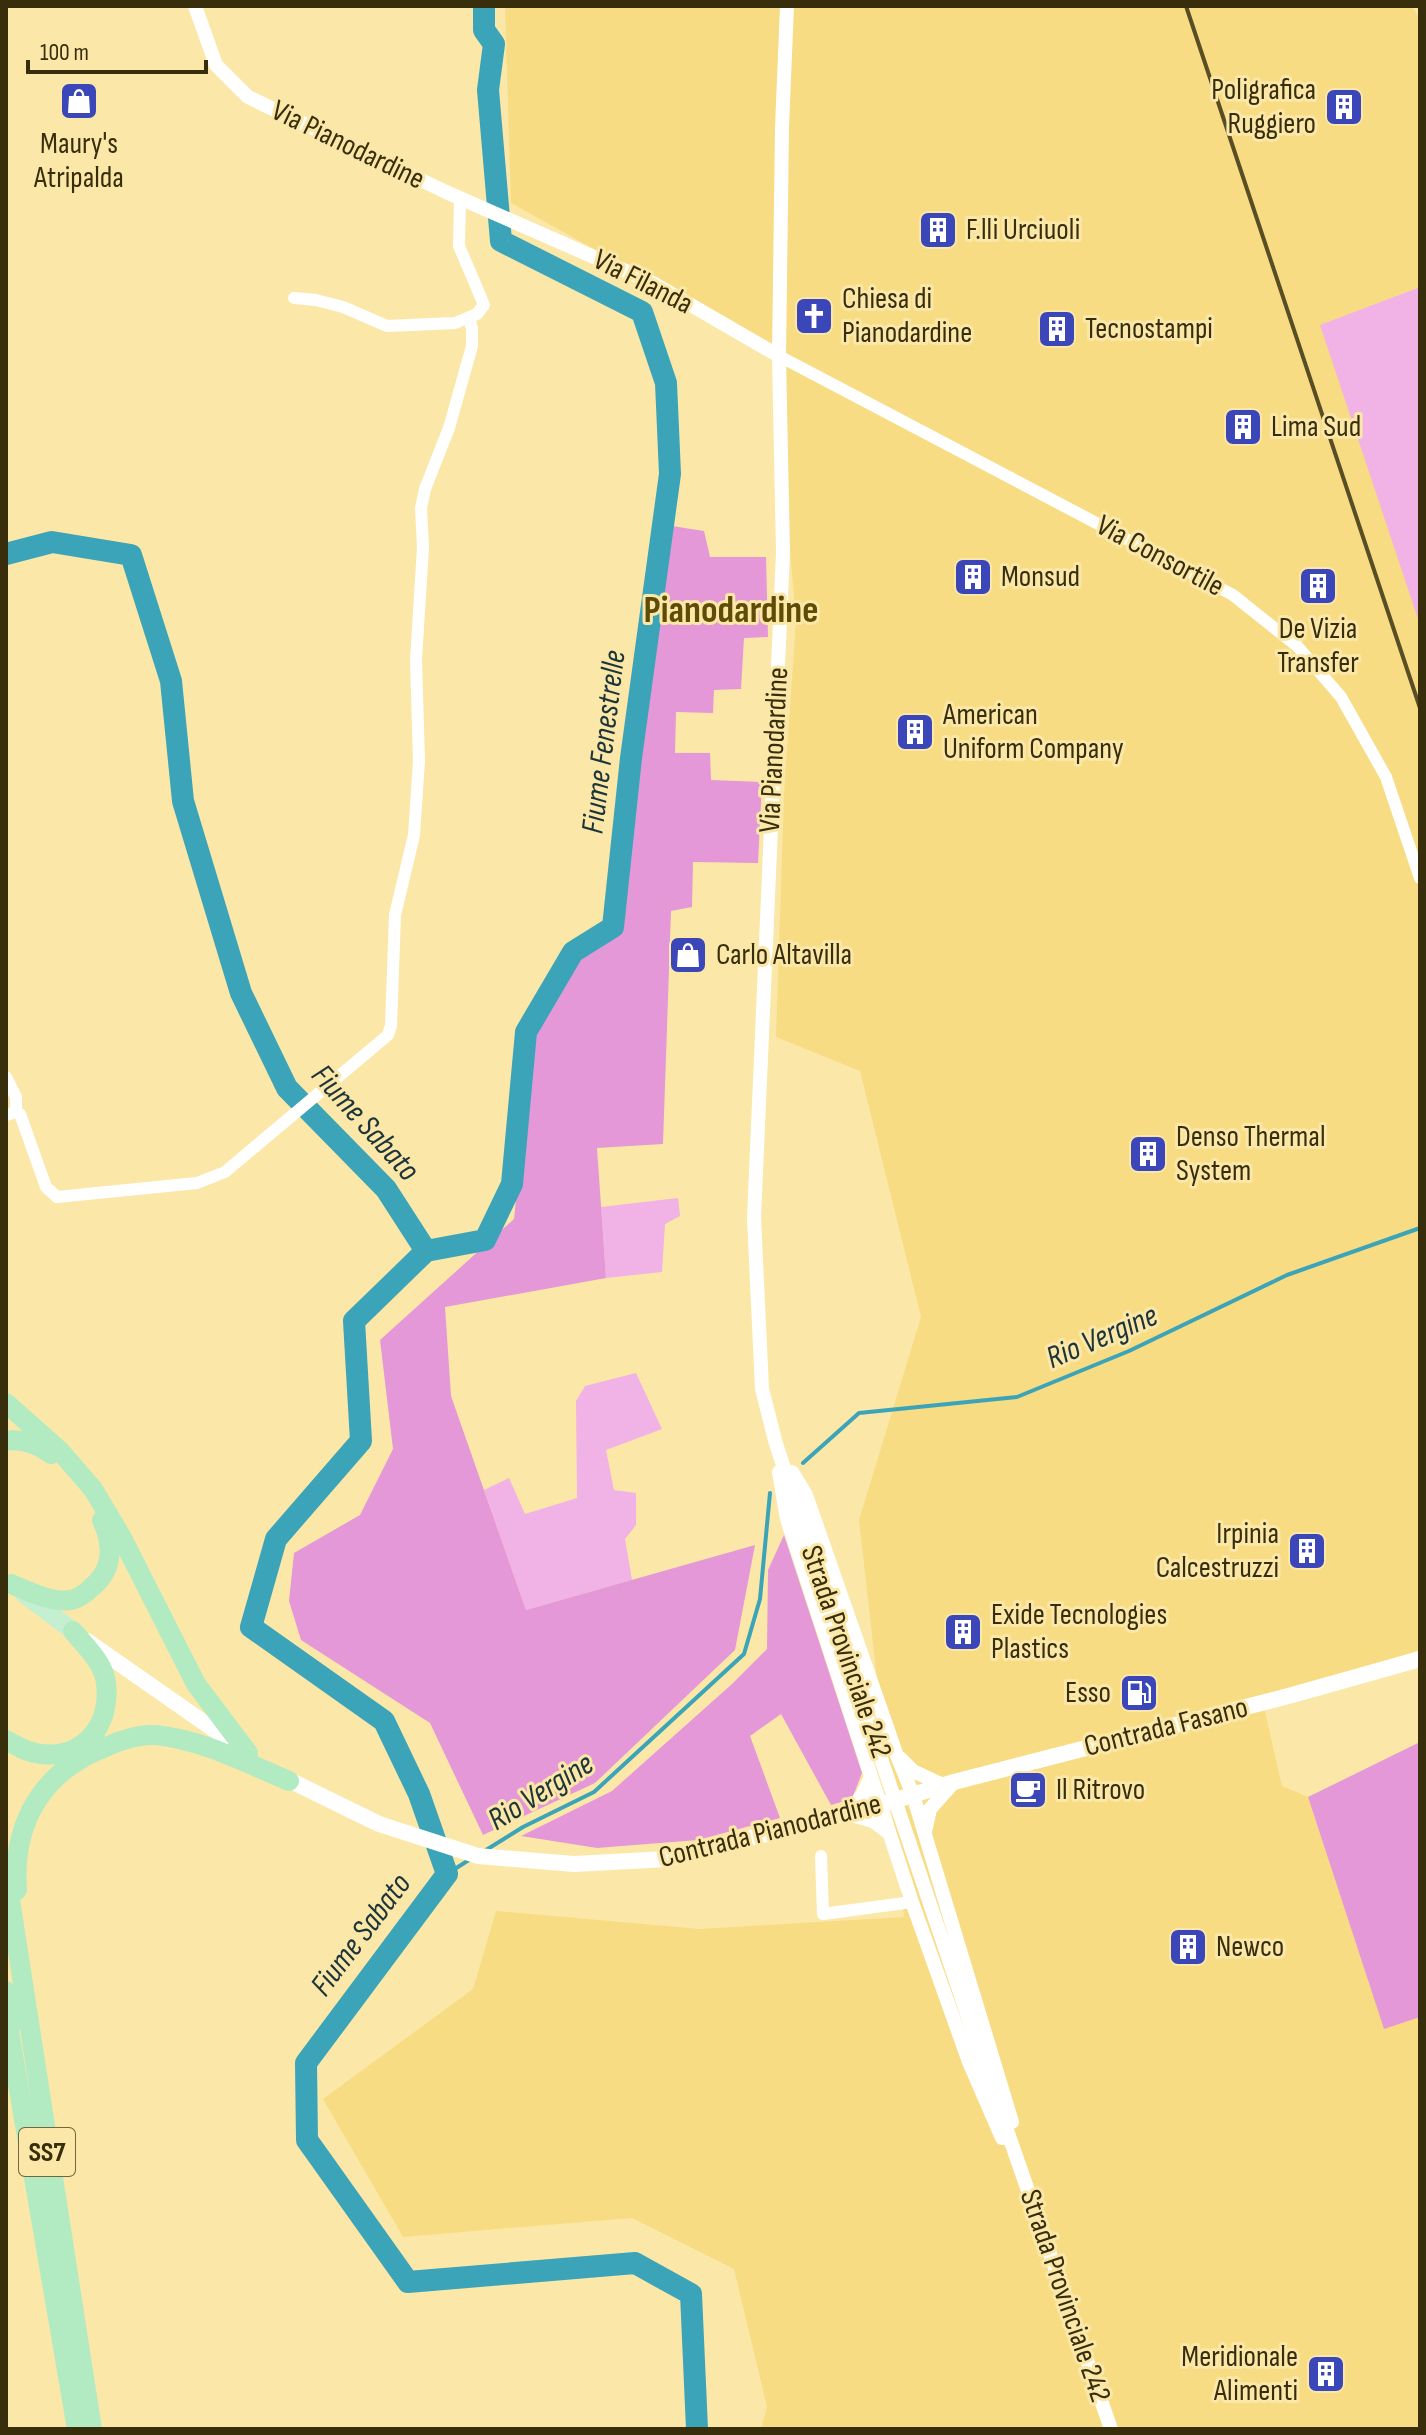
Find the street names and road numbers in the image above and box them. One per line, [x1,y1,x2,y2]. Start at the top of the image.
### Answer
street label: Via Pianodardine [266,93,430,197]
street label: Via Filanda [587,242,699,322]
street label: Via Consortile [1090,507,1230,605]
street label: Via Pianodardine [752,666,796,834]
street label: Strada Provinciale 242 [793,1541,899,1763]
street label: Contrada Fasano [1080,1689,1252,1765]
street label: Contrada Pianodardine [655,1786,885,1876]
road number: SS7 [19,2128,75,2176]
street label: Strada Provinciale 242 [1012,2185,1118,2407]

